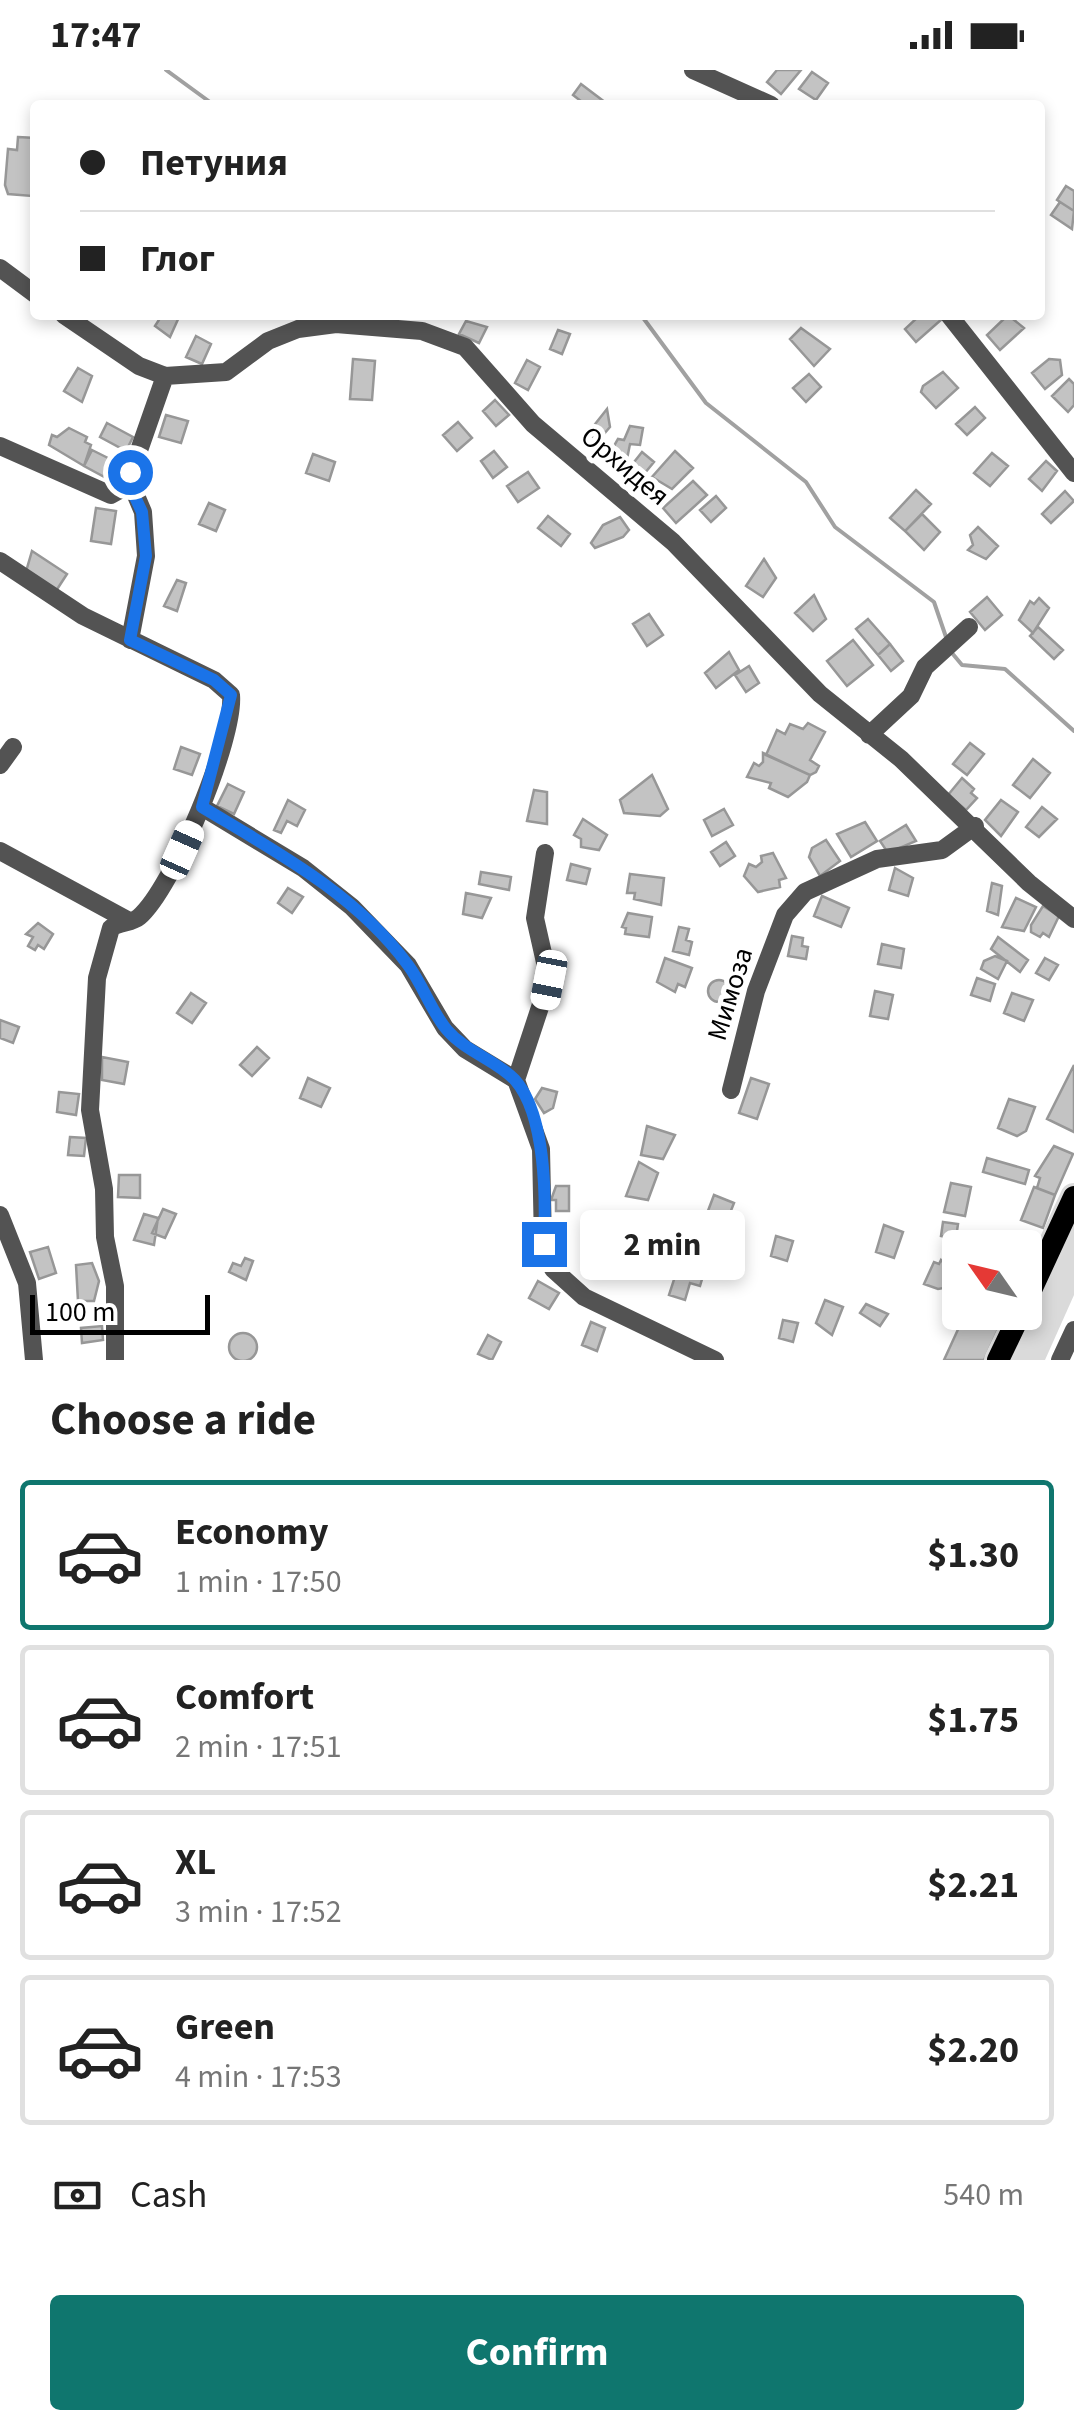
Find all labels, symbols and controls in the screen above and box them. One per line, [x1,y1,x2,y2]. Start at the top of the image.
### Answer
text: 17:47 [50,8,142,62]
text: Петуния [140,136,288,190]
text: Глог [140,232,215,286]
street label: Орхидея [572,417,678,515]
route start [108,450,153,495]
car [156,816,208,884]
street label: Мимоза [697,942,763,1046]
car [529,948,569,1012]
callout: 2 min [579,1209,744,1279]
route end [522,1222,567,1267]
text: 2 min [624,1222,701,1268]
north arrow [942,1230,1042,1330]
map controls [942,1230,1042,1330]
scale bar [30,1290,210,1334]
text: 100 m [45,1292,116,1332]
text: Choose a ride [50,1388,316,1452]
text: Economy [175,1505,328,1559]
icon: car [55,1510,145,1600]
text: $1.30 [927,1528,1019,1582]
text: 1 min · 17:50 [175,1559,342,1605]
text: Comfort [175,1670,314,1724]
icon: car [55,1675,145,1765]
text: $1.75 [927,1693,1019,1747]
text: 2 min · 17:51 [175,1724,342,1770]
text: XL [175,1835,216,1889]
icon: car [55,1840,145,1930]
text: $2.21 [927,1858,1019,1912]
text: 3 min · 17:52 [175,1889,342,1935]
text: Green [175,2000,275,2054]
icon: car [55,2005,145,2095]
text: $2.20 [927,2023,1019,2077]
text: 4 min · 17:53 [175,2054,342,2100]
icon: cash [50,2168,105,2223]
text: Cash [130,2168,207,2222]
text: 540 m [943,2172,1024,2218]
button: Confirm [50,2295,1024,2410]

